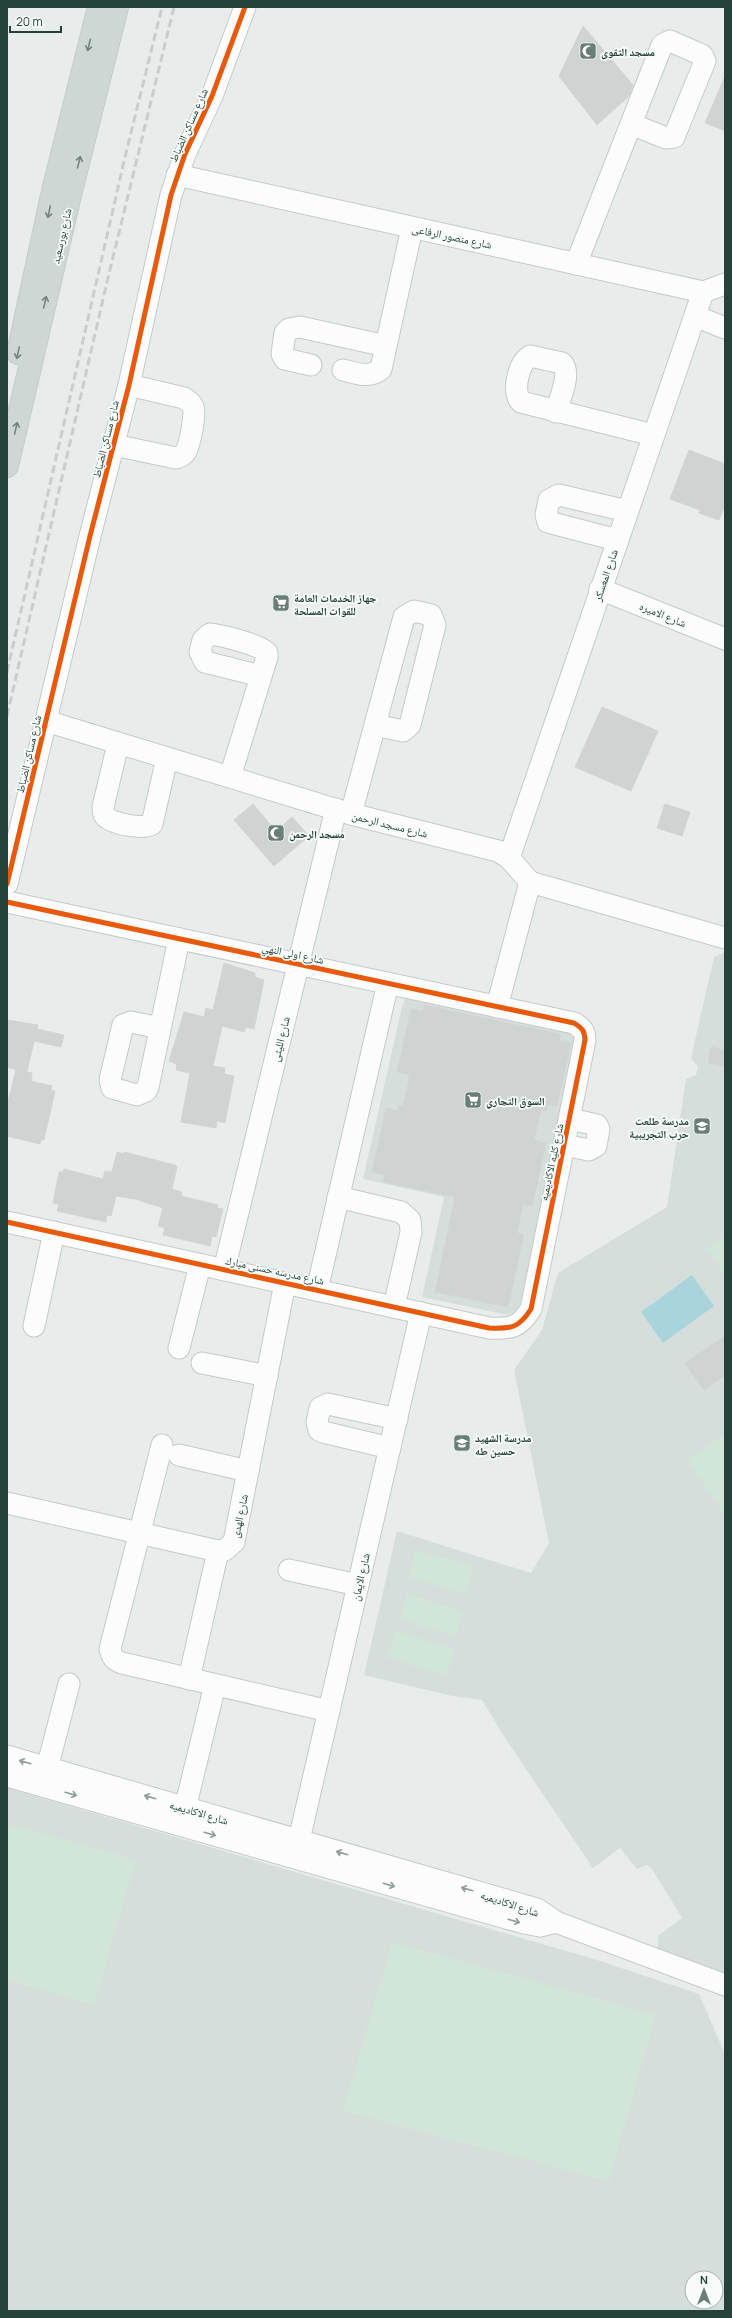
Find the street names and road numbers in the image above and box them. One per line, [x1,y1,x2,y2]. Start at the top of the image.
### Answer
street label: شارع مساكن الضباط [165,86,211,164]
street label: شارع بورسعيد [47,207,75,265]
street label: شارع منصور الرفاعى [411,220,493,252]
street label: شارع مساكن الضباط [88,399,122,479]
street label: شارع المعسكر [589,547,621,604]
street label: شارع الاميره [637,598,689,630]
street label: شارع مساكن الضباط [12,714,44,794]
street label: شارع مسجد الرحمن [351,807,429,841]
street label: شارع اولى النهي [260,939,325,969]
street label: شارع الليثى [267,1015,293,1063]
street label: شارع كليه الاكاديميه [535,1122,567,1202]
street label: شارع مدرسه حسنى مبارك [224,1252,326,1288]
street label: شارع الهدى [227,1493,251,1539]
street label: شارع الايمان [347,1551,373,1603]
street label: شارع الاكاديميه [168,1796,230,1828]
street label: شارع الاكاديميه [479,1887,541,1919]

